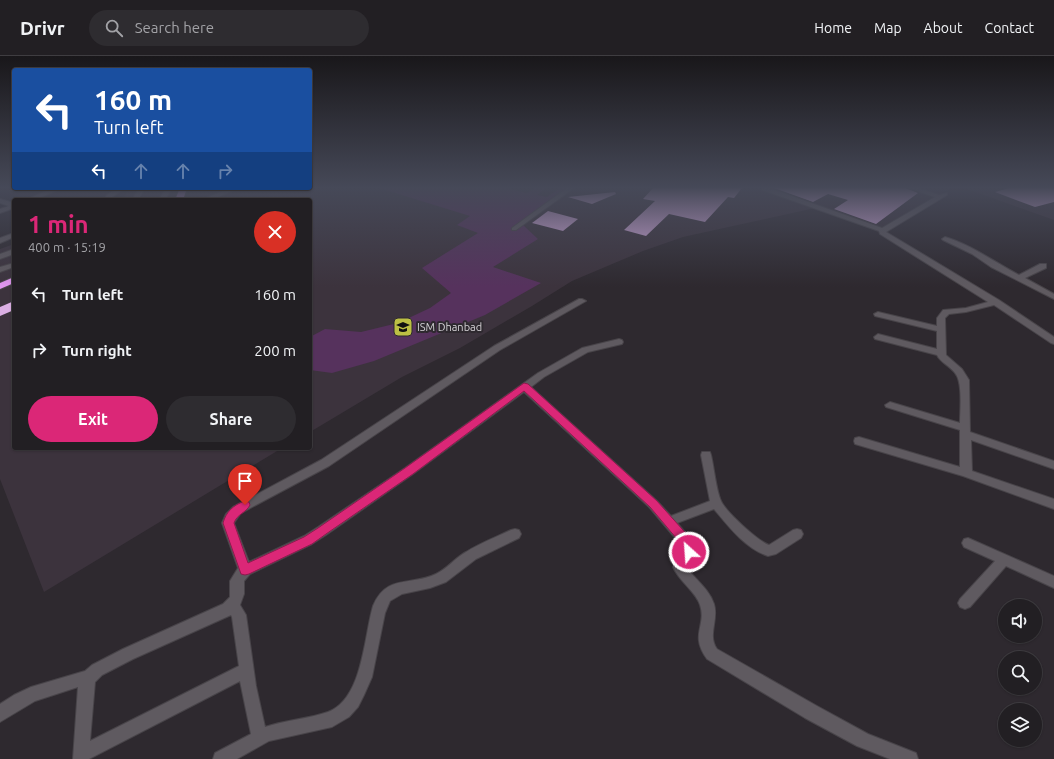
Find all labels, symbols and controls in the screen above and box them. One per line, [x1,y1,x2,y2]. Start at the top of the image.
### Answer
search box [89,10,369,46]
text: Drivr [20,17,65,39]
icon: search [103,17,125,39]
text: Search here [135,19,214,36]
text: Home [814,20,852,36]
text: Map [874,20,902,36]
text: About [924,20,963,36]
text: Contact [985,20,1034,36]
icon: left [28,84,80,136]
text: 160 m [94,84,172,115]
text: Turn left [94,117,164,137]
icon: left [88,160,110,182]
icon: ahead [130,160,152,182]
icon: ahead [172,160,194,182]
icon: right [214,160,236,182]
text: 1 min [28,211,89,238]
button: close [254,211,296,253]
text: 400 m · 15:19 [28,240,106,254]
icon: left [28,283,50,305]
text: Turn left [62,286,123,303]
text: 160 m [254,286,296,303]
school or university icon: ISM Dhanbad [392,316,414,338]
place label: ISM Dhanbad [417,321,482,333]
icon: right [28,339,50,361]
text: Turn right [62,342,132,359]
text: 200 m [254,342,296,359]
button: Exit [28,396,158,442]
button: Share [166,396,296,442]
pin [228,464,262,505]
icon: arrive [234,470,256,492]
position arrow [668,531,710,573]
map controls [998,599,1042,747]
button: sound [998,599,1042,643]
button: search [998,651,1042,695]
button: layers [998,703,1042,747]

